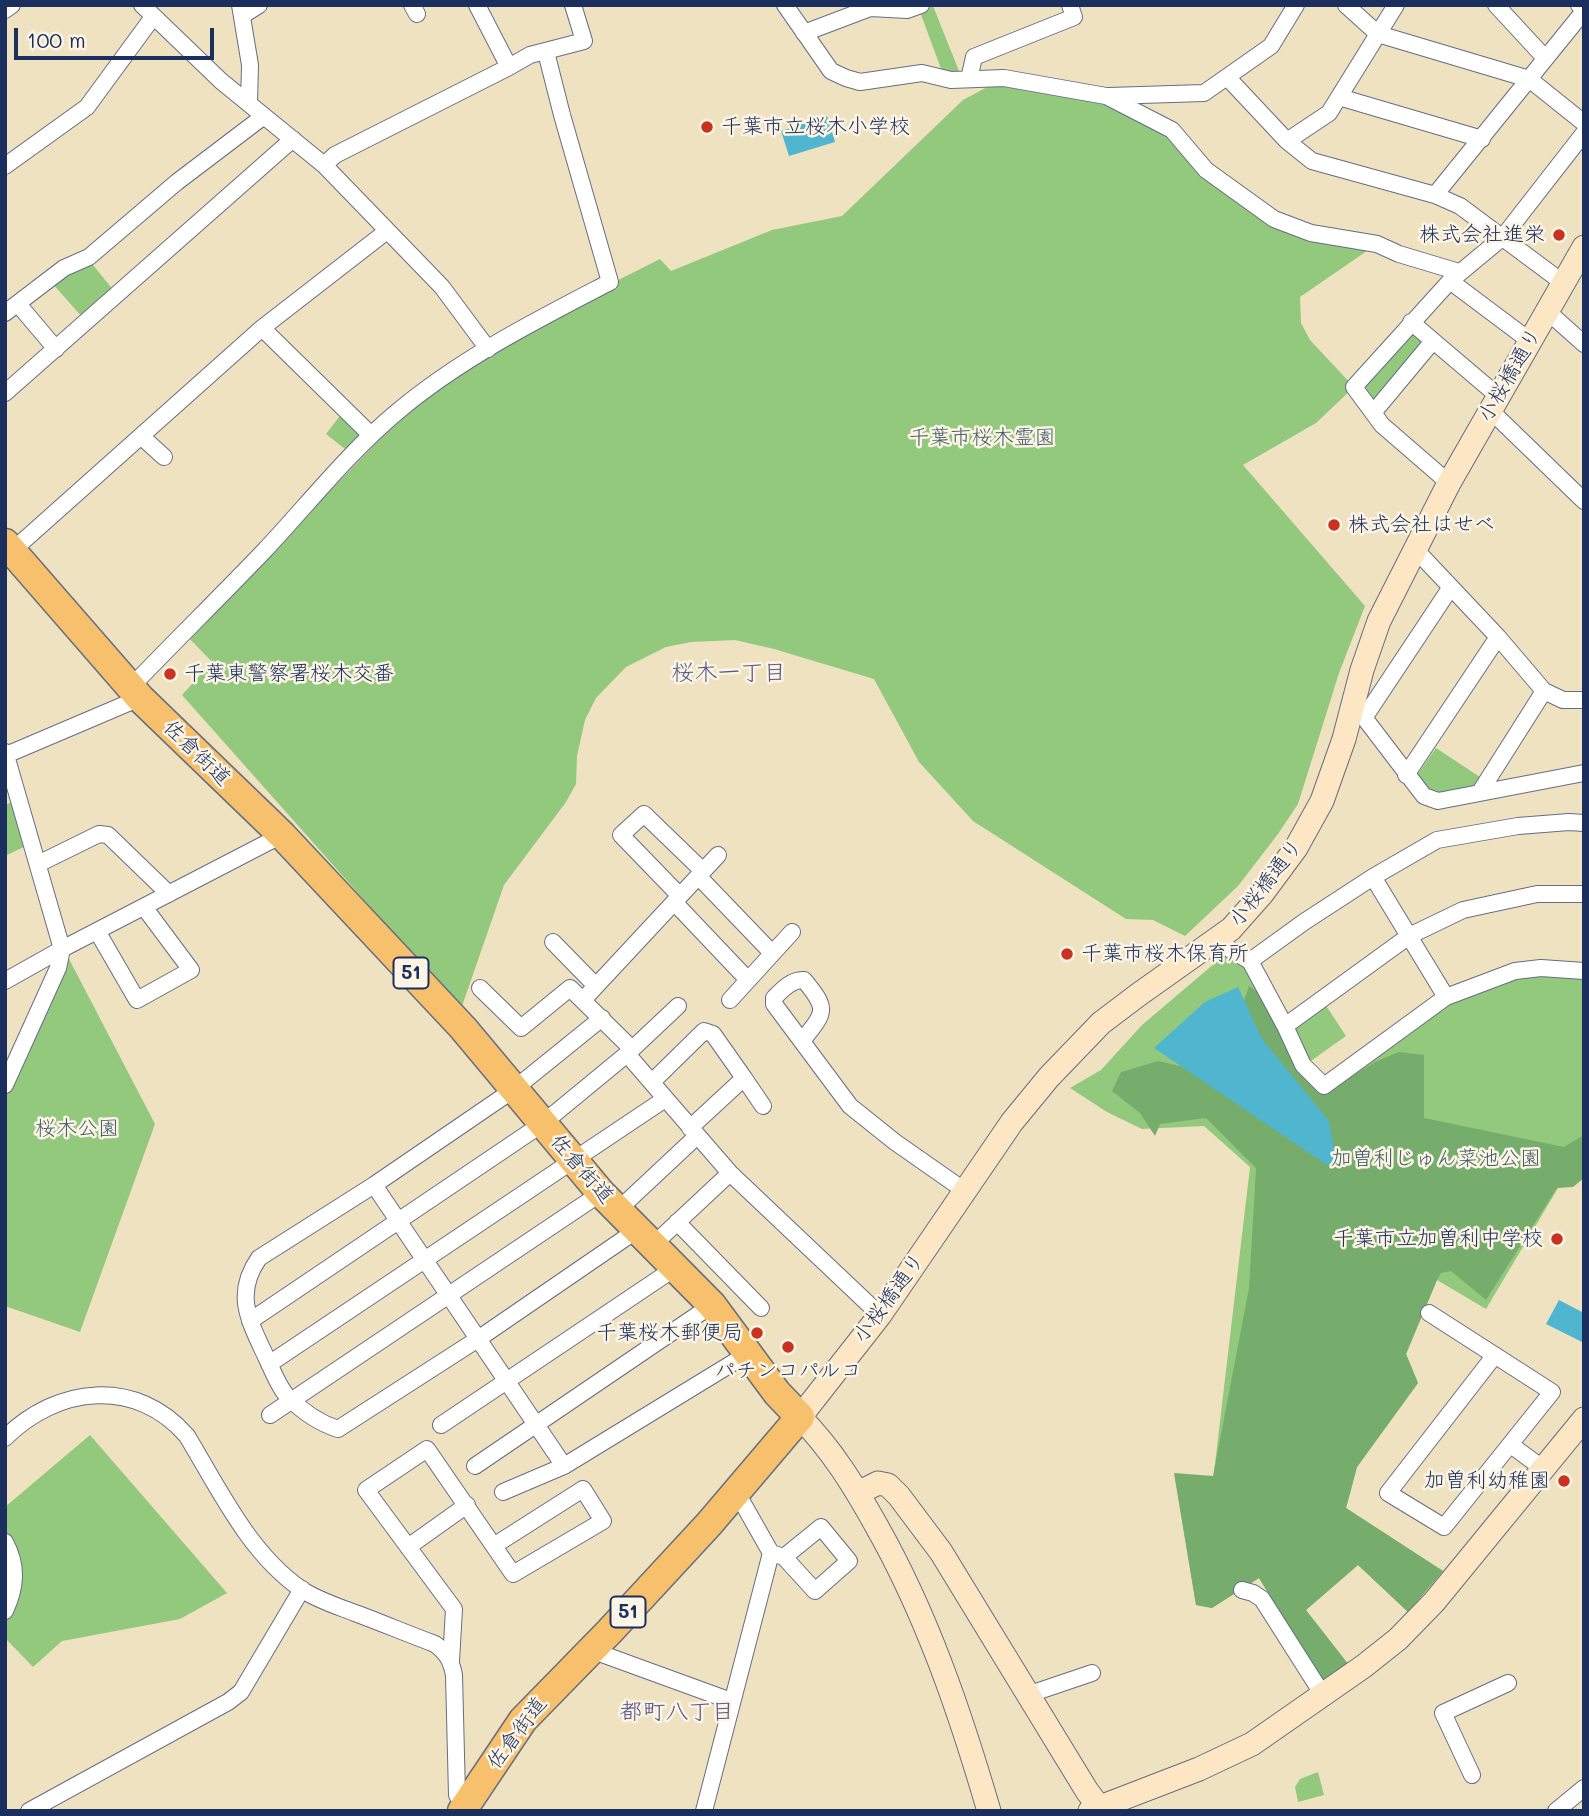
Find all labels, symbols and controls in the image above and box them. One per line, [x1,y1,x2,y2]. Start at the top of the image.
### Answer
scale bar [18,14,217,58]
text: 100 m [27,26,86,53]
place label: 千葉市立桜木小学校 [721,114,910,140]
marker: 千葉市立桜木小学校 [699,119,715,135]
place label: 株式会社進栄 [1419,222,1545,248]
marker: 株式会社進栄 [1551,227,1567,243]
street label: 小桜橋通り [1473,323,1547,427]
park label: 千葉市桜木霊園 [909,425,1055,451]
place label: 株式会社はせべ [1348,512,1495,538]
marker: 株式会社はせべ [1326,517,1342,533]
district label: 桜木一丁目 [672,659,786,687]
place label: 千葉東警察署桜木交番 [184,661,394,687]
marker: 千葉東警察署桜木交番 [162,666,178,682]
street label: 佐倉街道 [158,715,236,791]
street label: 小桜橋通り [1224,834,1308,932]
place label: 千葉市桜木保育所 [1081,941,1249,967]
marker: 千葉市桜木保育所 [1059,946,1075,962]
road number: 51 [394,958,428,988]
park label: 桜木公園 [35,1116,119,1142]
street label: 佐倉街道 [545,1129,619,1209]
park label: 加曽利じゅん菜池公園 [1331,1146,1541,1172]
place label: 千葉市立加曽利中学校 [1333,1226,1543,1252]
marker: 千葉市立加曽利中学校 [1549,1231,1565,1247]
street label: 小桜橋通り [848,1248,930,1348]
place label: 千葉桜木郵便局 [596,1320,743,1346]
marker: 千葉桜木郵便局 [749,1325,765,1341]
marker: パチンコパルコ [780,1339,796,1355]
place label: パチンコパルコ [715,1358,861,1384]
place label: 加曽利幼稚園 [1424,1468,1550,1494]
marker: 加曽利幼稚園 [1556,1473,1572,1489]
road number: 51 [610,1596,646,1628]
street label: 佐倉街道 [482,1692,552,1774]
district label: 都町八丁目 [620,1698,734,1726]

